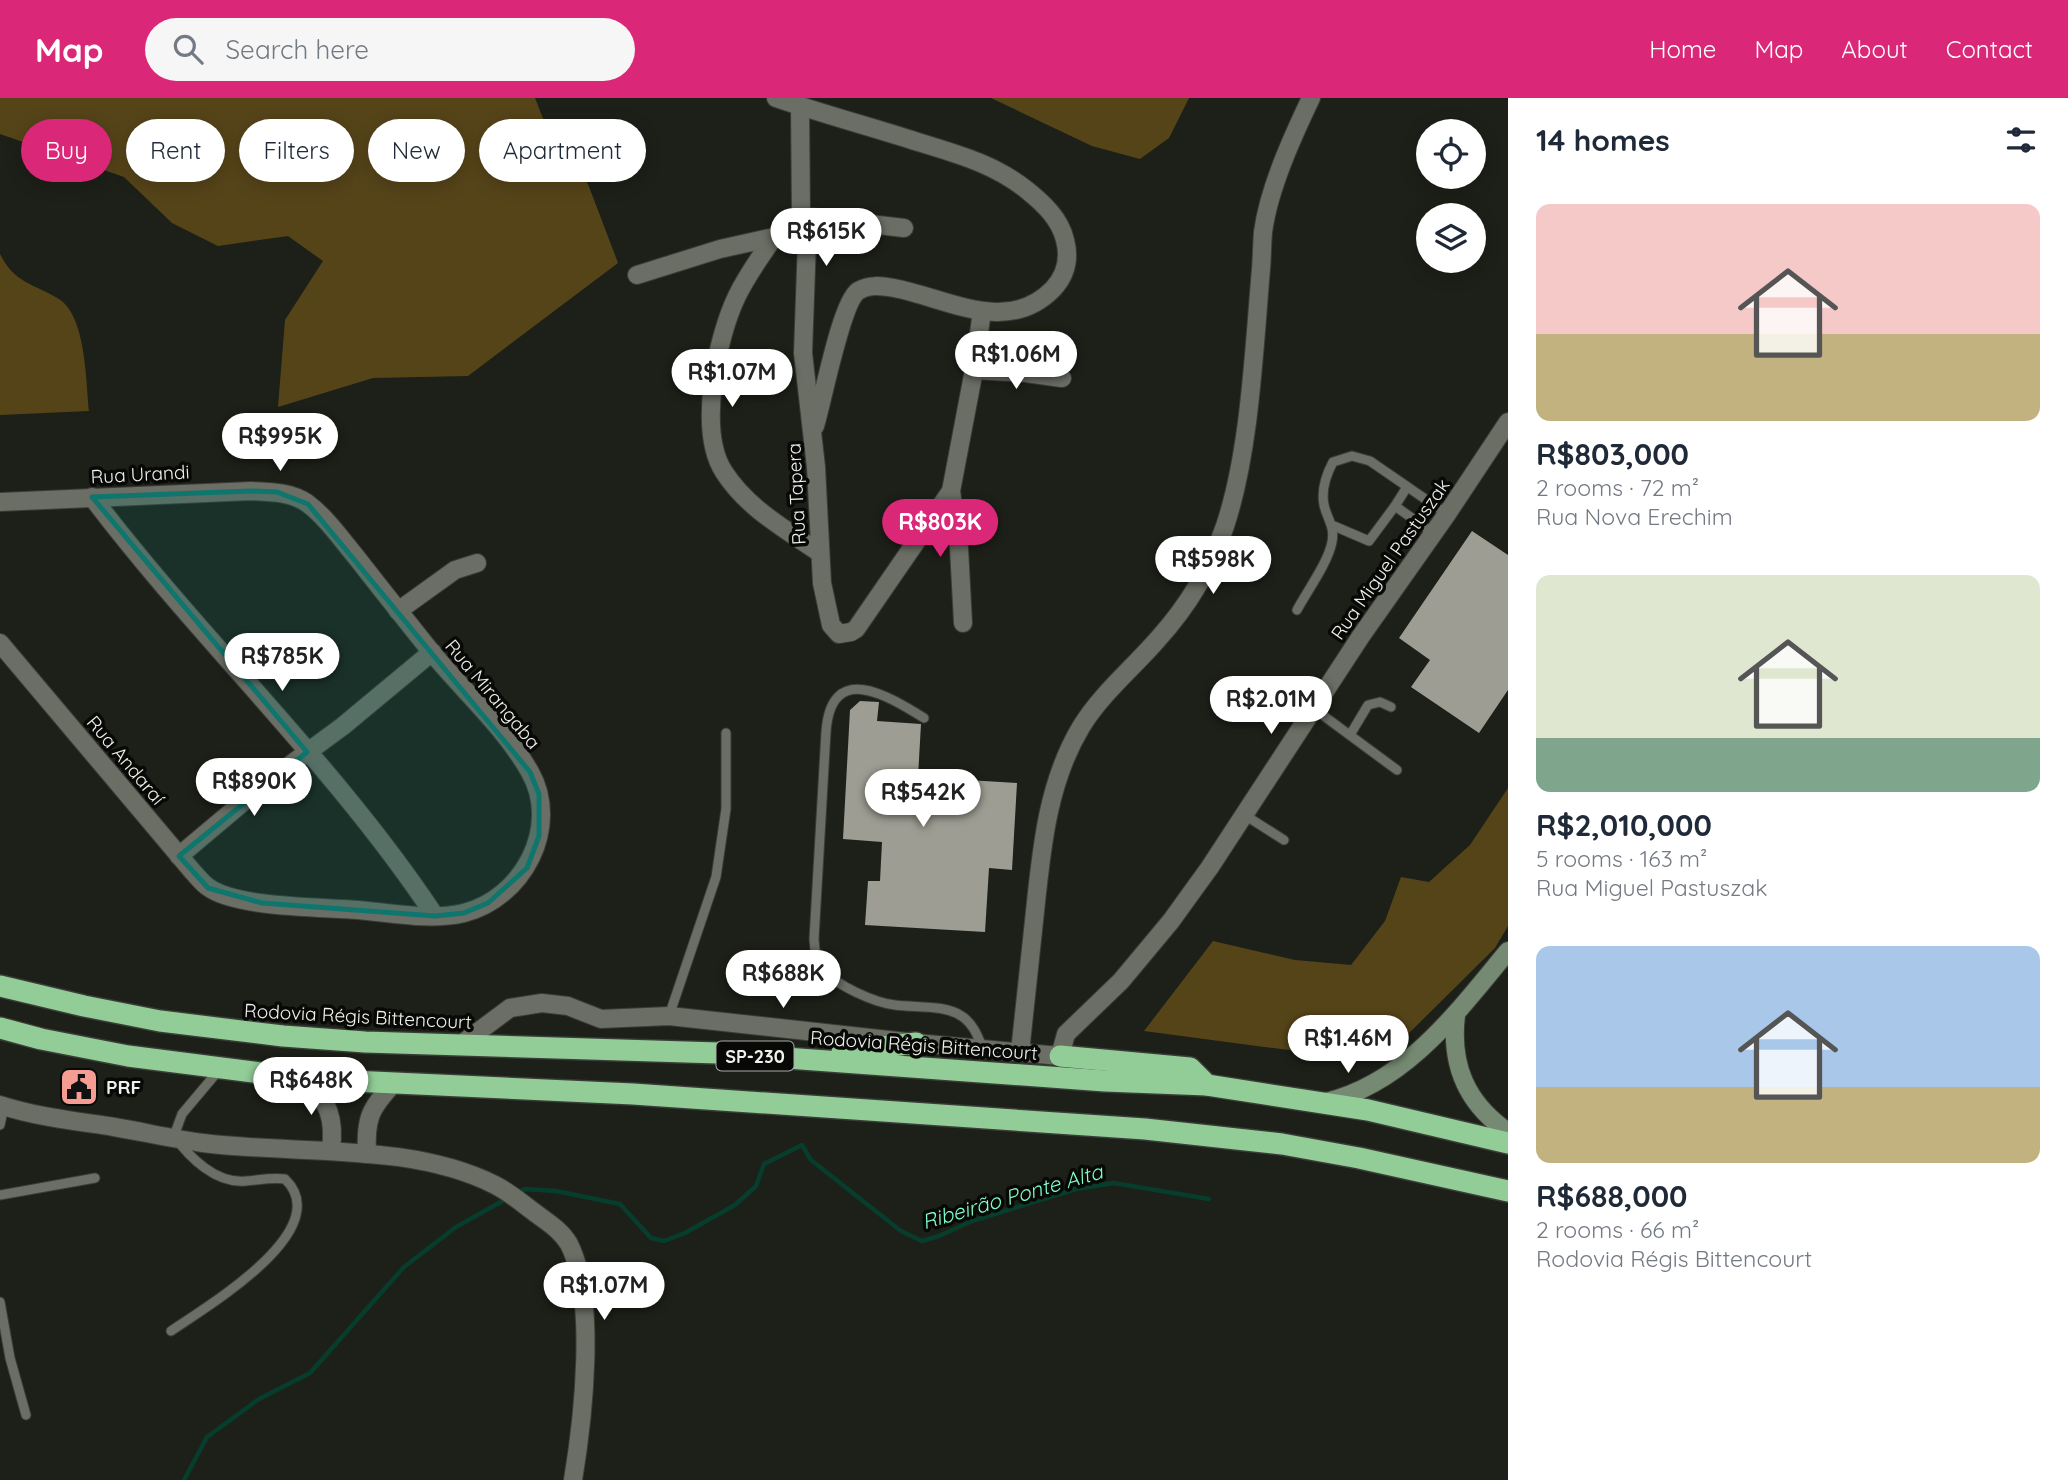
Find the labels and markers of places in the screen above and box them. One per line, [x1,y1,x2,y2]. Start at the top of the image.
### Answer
pin: R$615K [769,208,883,268]
pin: R$1.06M [951,331,1081,391]
pin: R$1.07M [667,350,797,409]
pin: R$995K [223,414,337,473]
pin: R$803K [883,500,997,559]
pin: R$598K [1156,536,1270,596]
pin: R$785K [225,634,339,693]
pin: R$2.01M [1206,676,1336,736]
pin: R$890K [197,758,311,818]
pin: R$542K [866,770,980,829]
pin: R$688K [726,950,840,1010]
pin: R$1.46M [1283,1016,1413,1075]
pin: R$648K [254,1058,368,1117]
public building icon: PRF [58,1066,100,1108]
place label: PRF [106,1075,141,1099]
pin: R$1.07M [539,1262,669,1322]

